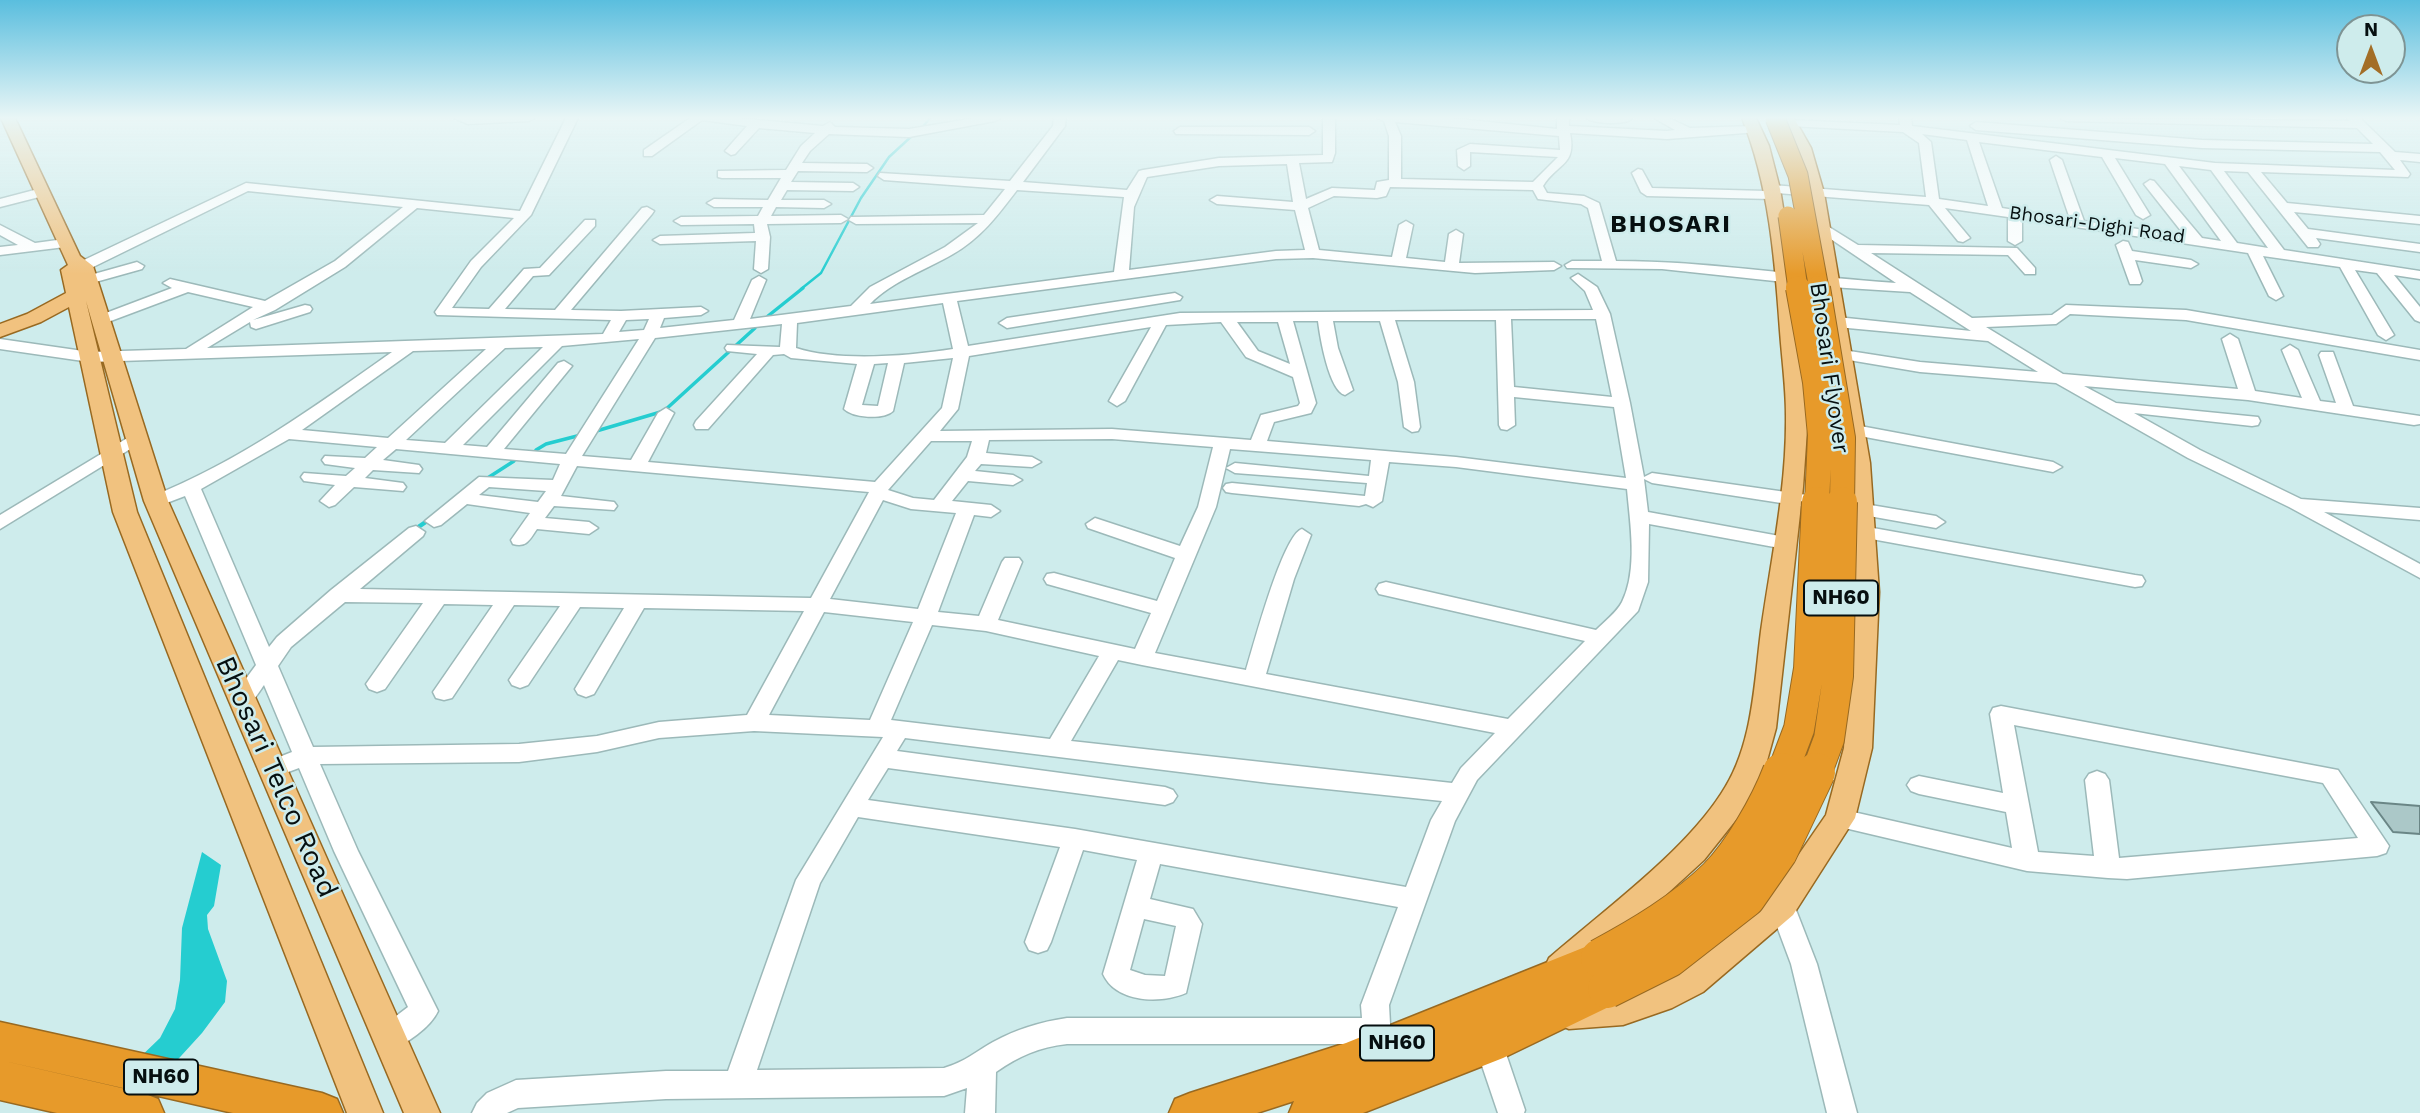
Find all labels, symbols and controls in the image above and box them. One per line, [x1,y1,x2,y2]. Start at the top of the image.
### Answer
north arrow [2336,14,2406,84]
text: N [2364,18,2378,41]
street label: Bhosari-Dighi Road [2008,201,2186,249]
district label: BHOSARI [1611,211,1731,239]
street label: Bhosari Flyover [1803,281,1855,455]
road number: NH60 [1804,580,1878,616]
street label: Bhosari Telco Road [208,651,344,903]
road number: NH60 [1360,1026,1434,1060]
road number: NH60 [124,1060,198,1094]

